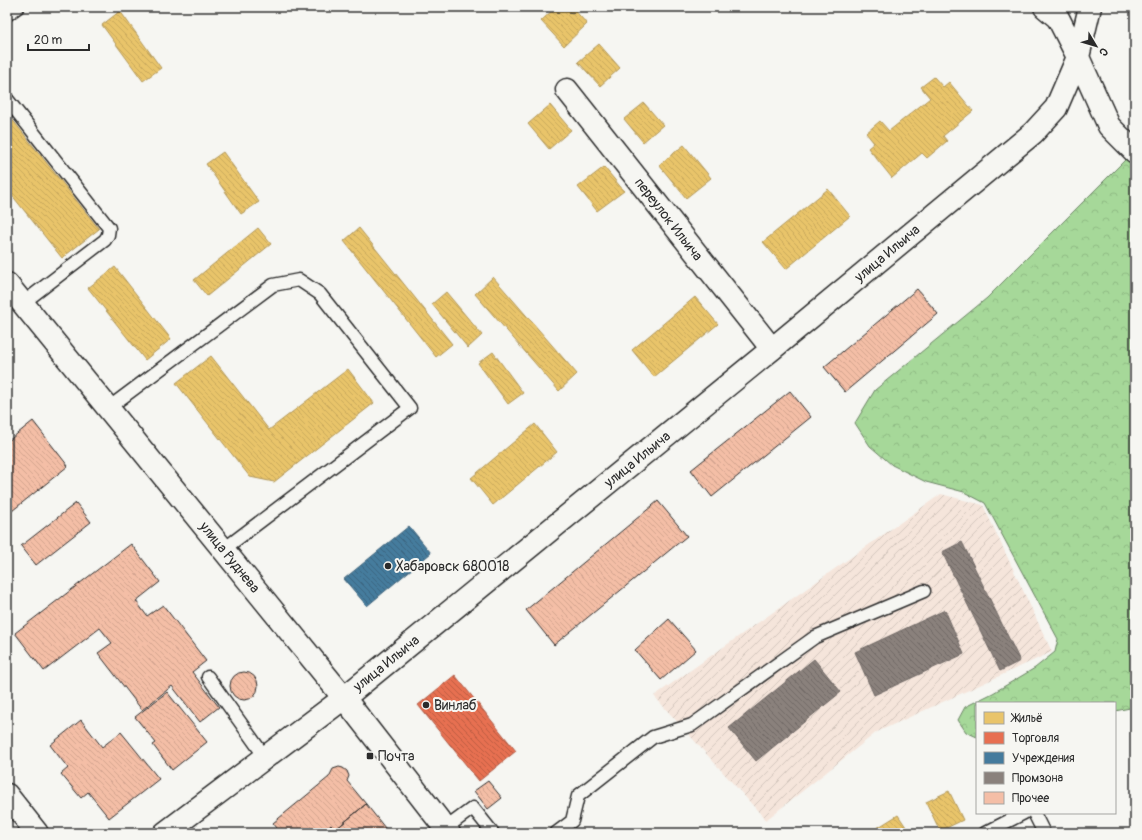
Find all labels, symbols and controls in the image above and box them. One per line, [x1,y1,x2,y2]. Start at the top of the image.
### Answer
scale bar [28,26,89,52]
north arrow [1076,26,1116,66]
text: 20 m [34,33,63,48]
text: С [1096,45,1111,59]
street label: переулок Ильича [631,174,706,264]
street label: улица Ильича [850,221,923,286]
street label: улица Ильича [600,428,674,492]
street label: улица Руднева [195,518,263,596]
place label: Хабаровск 680018 [396,558,509,575]
marker: Хабаровск 680018 [383,561,393,571]
street label: улица Ильича [349,632,423,696]
place label: Винлаб [434,697,477,714]
marker: Винлаб [421,700,431,710]
legend [976,702,1116,814]
text: Жильё [1010,711,1043,726]
text: Торговля [1012,731,1060,746]
place label: Почта [378,748,415,765]
marker: Почта [365,751,375,761]
text: Учреждения [1012,751,1075,766]
text: Промзона [1012,771,1063,786]
text: Прочее [1012,791,1049,806]

